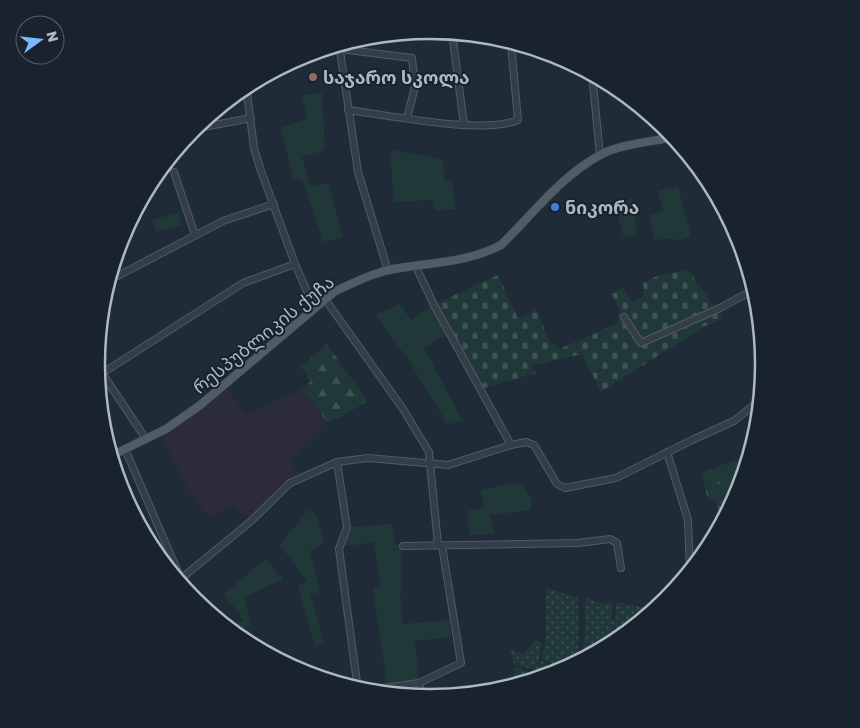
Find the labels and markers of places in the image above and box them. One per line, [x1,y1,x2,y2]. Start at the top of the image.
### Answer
place label: საჯარო სკოლა [323,66,470,89]
marker: საჯარო სკოლა [307,71,319,83]
place label: ნიკორა [565,196,639,218]
marker: ნიკორა [549,201,561,213]

